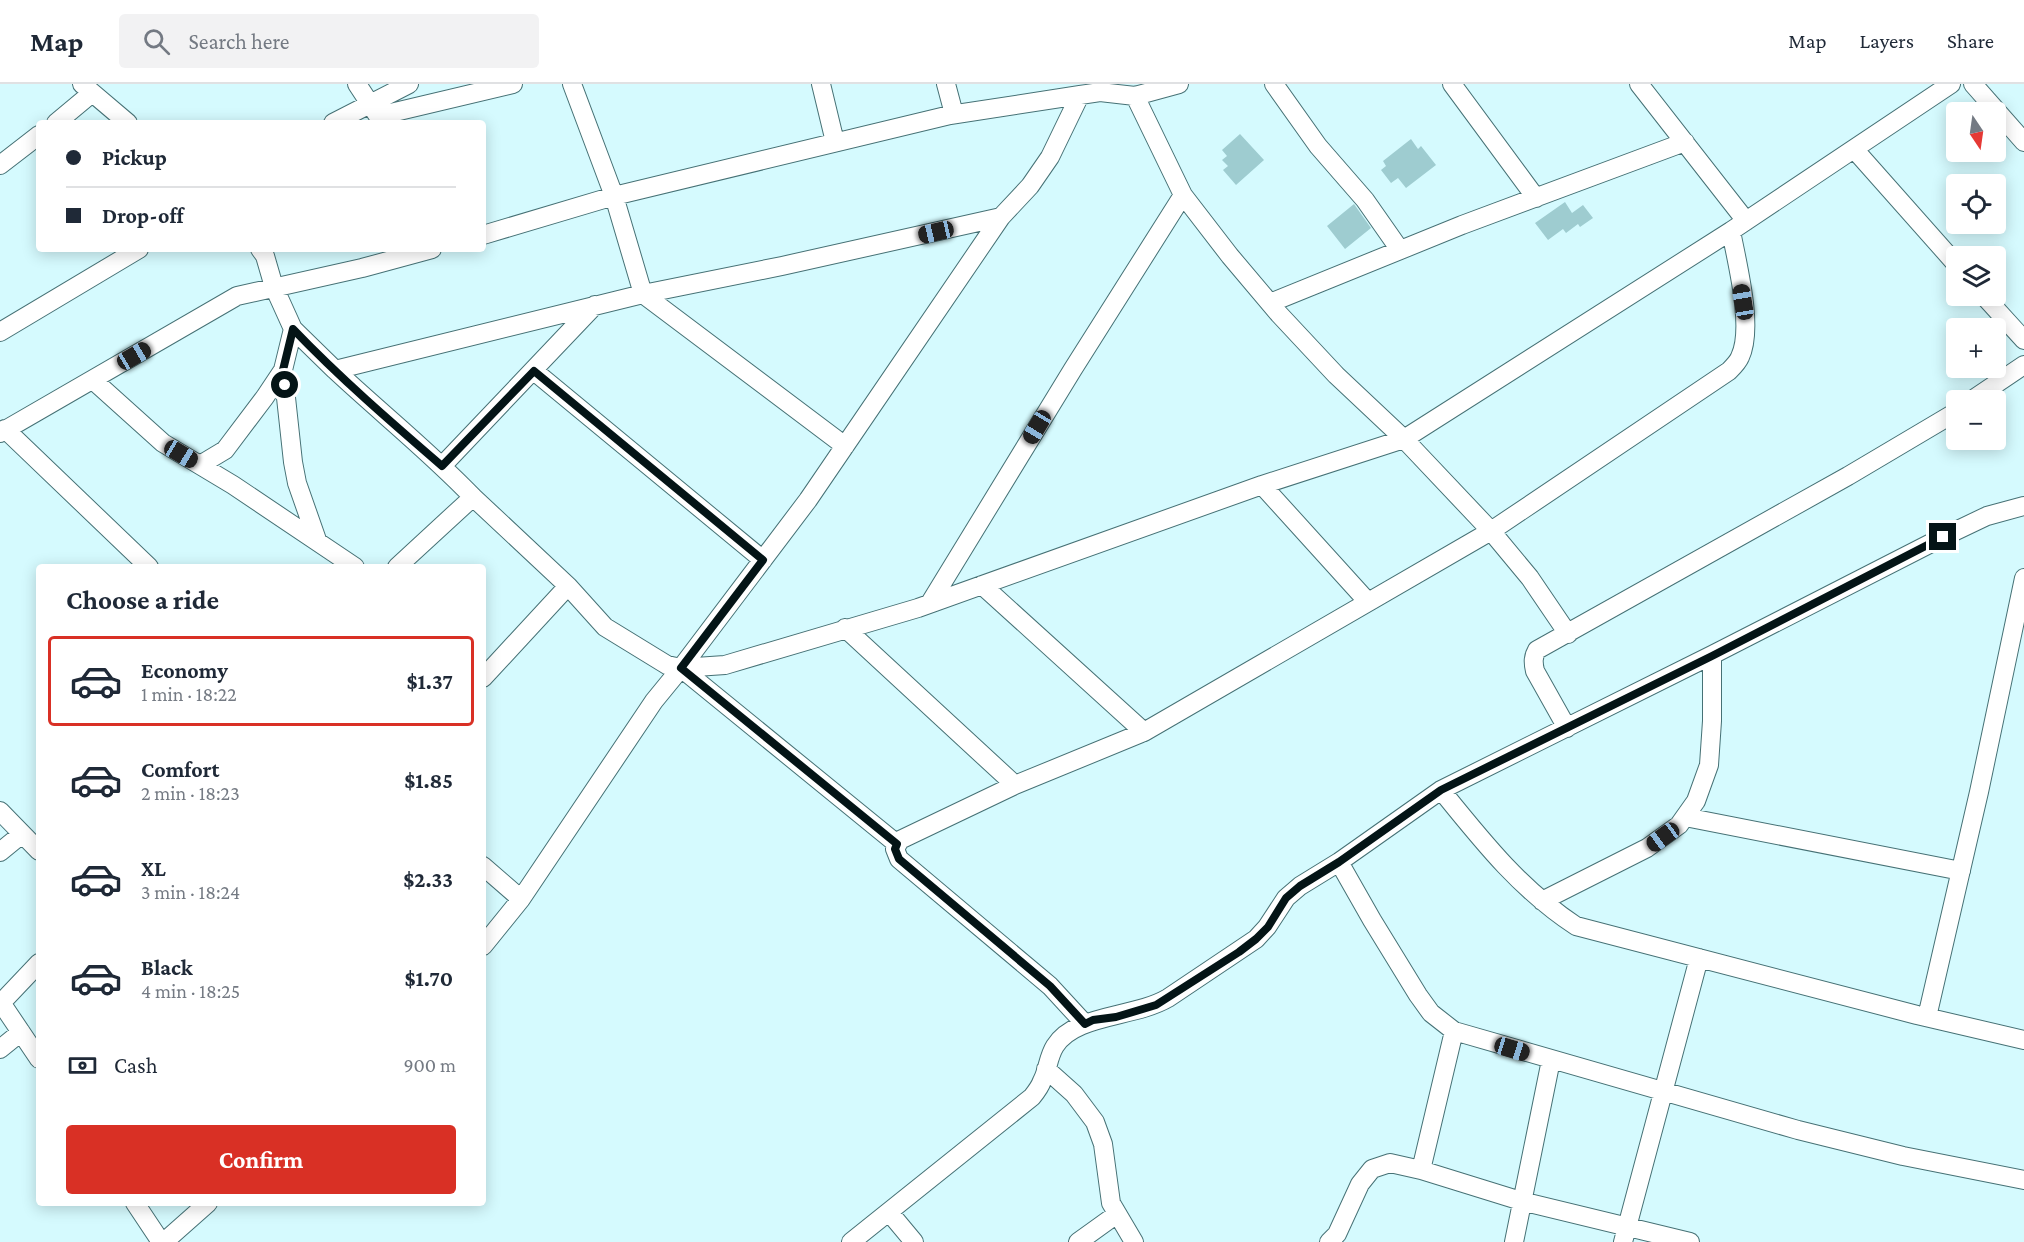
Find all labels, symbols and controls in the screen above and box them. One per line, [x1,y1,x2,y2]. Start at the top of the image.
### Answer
search box [119,14,539,68]
icon: search [140,25,173,58]
text: Map [30,26,83,57]
text: Search here [188,29,289,54]
text: Map [1788,29,1827,53]
text: Layers [1860,29,1914,53]
text: Share [1947,29,1994,53]
north arrow [1946,102,2006,162]
map controls [1946,102,2006,450]
text: Pickup [102,145,167,170]
button: locate [1946,174,2006,234]
text: Drop-off [102,203,184,228]
car [916,219,956,245]
button: layers [1946,246,2006,306]
car [1731,283,1755,321]
button: + [1946,318,2006,378]
car [114,339,154,373]
route start [271,371,298,398]
button: − [1946,390,2006,450]
car [1020,407,1054,447]
car [161,437,201,471]
route end [1929,523,1956,550]
text: Choose a ride [66,585,219,615]
icon: car [69,654,123,708]
text: Economy [141,658,228,683]
text: $1.37 [407,669,453,694]
text: 1 min · 18:22 [141,683,237,705]
icon: car [69,753,123,807]
text: Comfort [141,757,219,782]
text: $1.85 [404,768,453,793]
text: 2 min · 18:23 [141,782,240,804]
car [1643,819,1683,855]
icon: car [69,852,123,906]
text: XL [141,856,166,881]
text: $2.33 [403,867,453,892]
text: 3 min · 18:24 [141,881,240,903]
icon: car [69,951,123,1005]
text: Black [141,955,193,980]
text: $1.70 [405,966,453,991]
text: 4 min · 18:25 [141,980,240,1002]
car [1492,1035,1532,1063]
icon: cash [66,1049,99,1082]
text: Cash [114,1053,158,1078]
text: 900 m [403,1054,456,1076]
button: Confirm [66,1125,456,1194]

